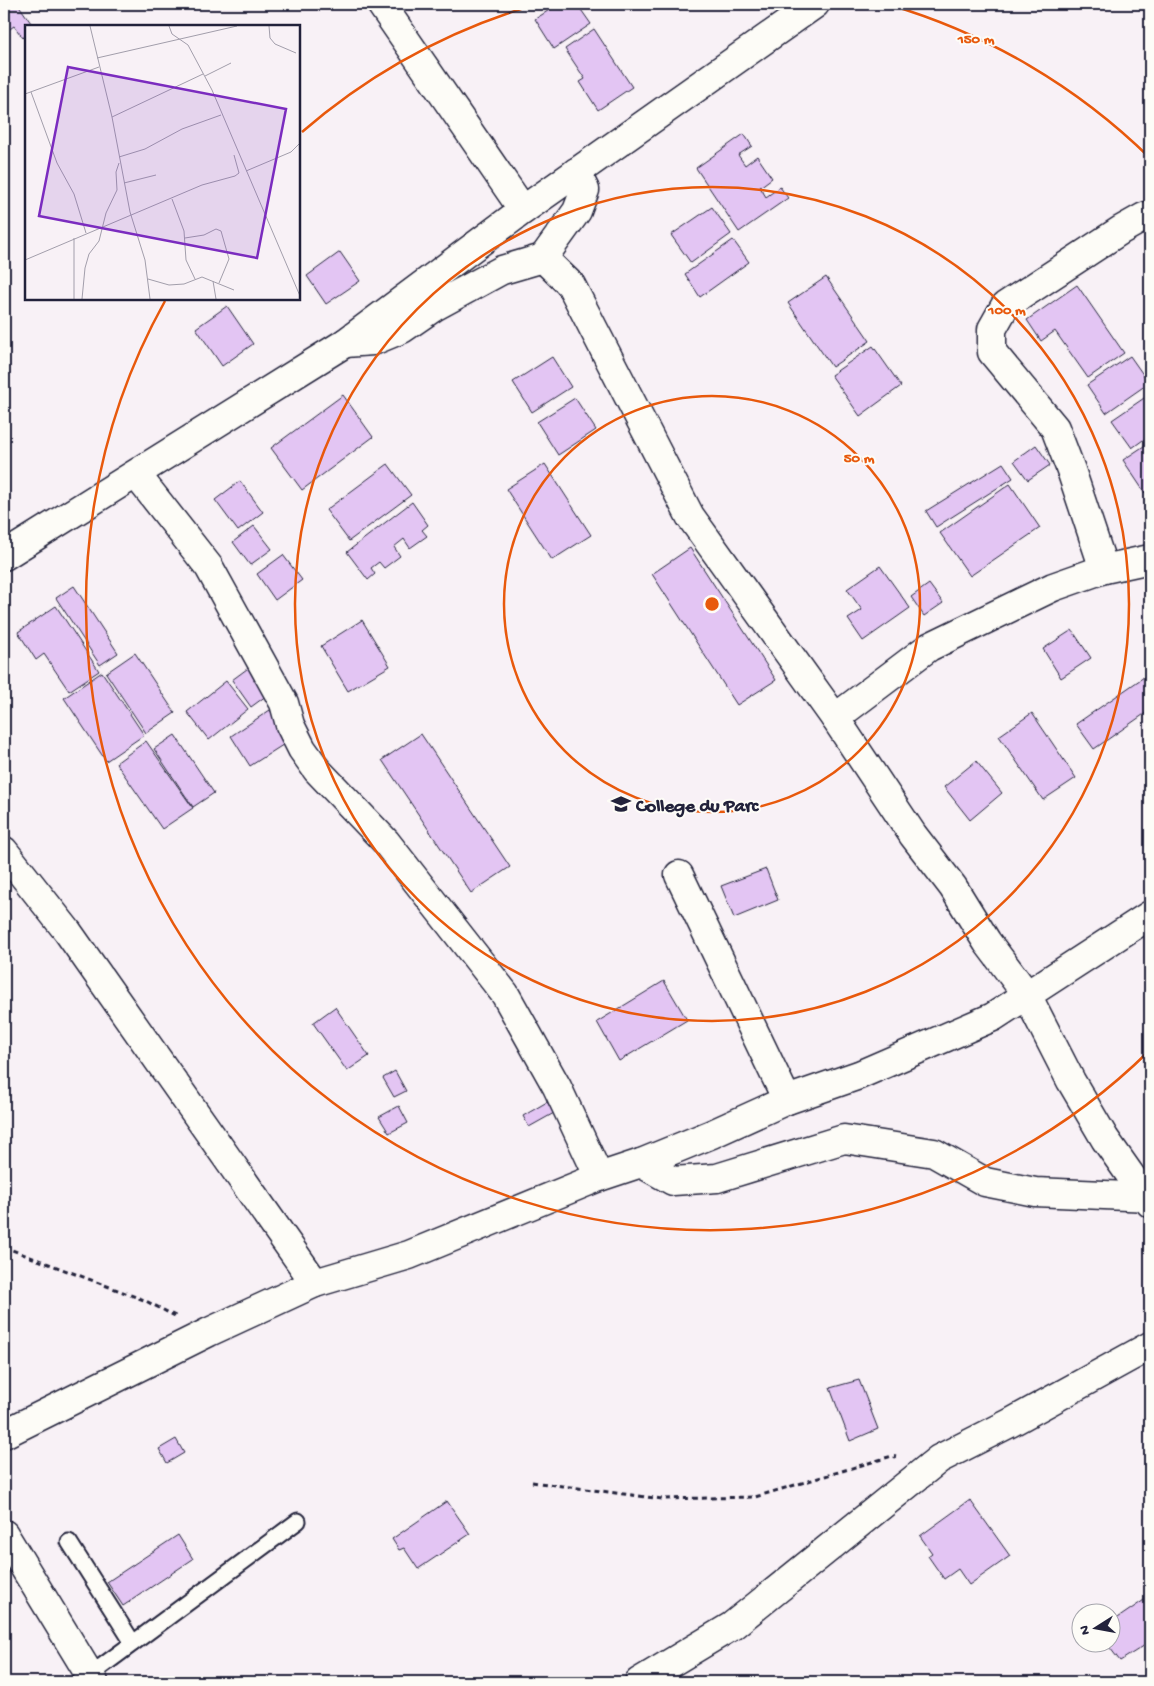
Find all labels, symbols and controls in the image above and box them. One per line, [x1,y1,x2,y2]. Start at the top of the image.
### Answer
inset map [25,25,300,300]
text: 150 m [957,31,995,49]
text: 100 m [987,302,1026,320]
text: 50 m [844,450,875,468]
centre of rings [703,595,721,613]
school or university icon: College du Parc [610,793,632,815]
place label: College du Parc [635,796,760,819]
north arrow [1072,1604,1122,1654]
text: N [1076,1624,1095,1636]

